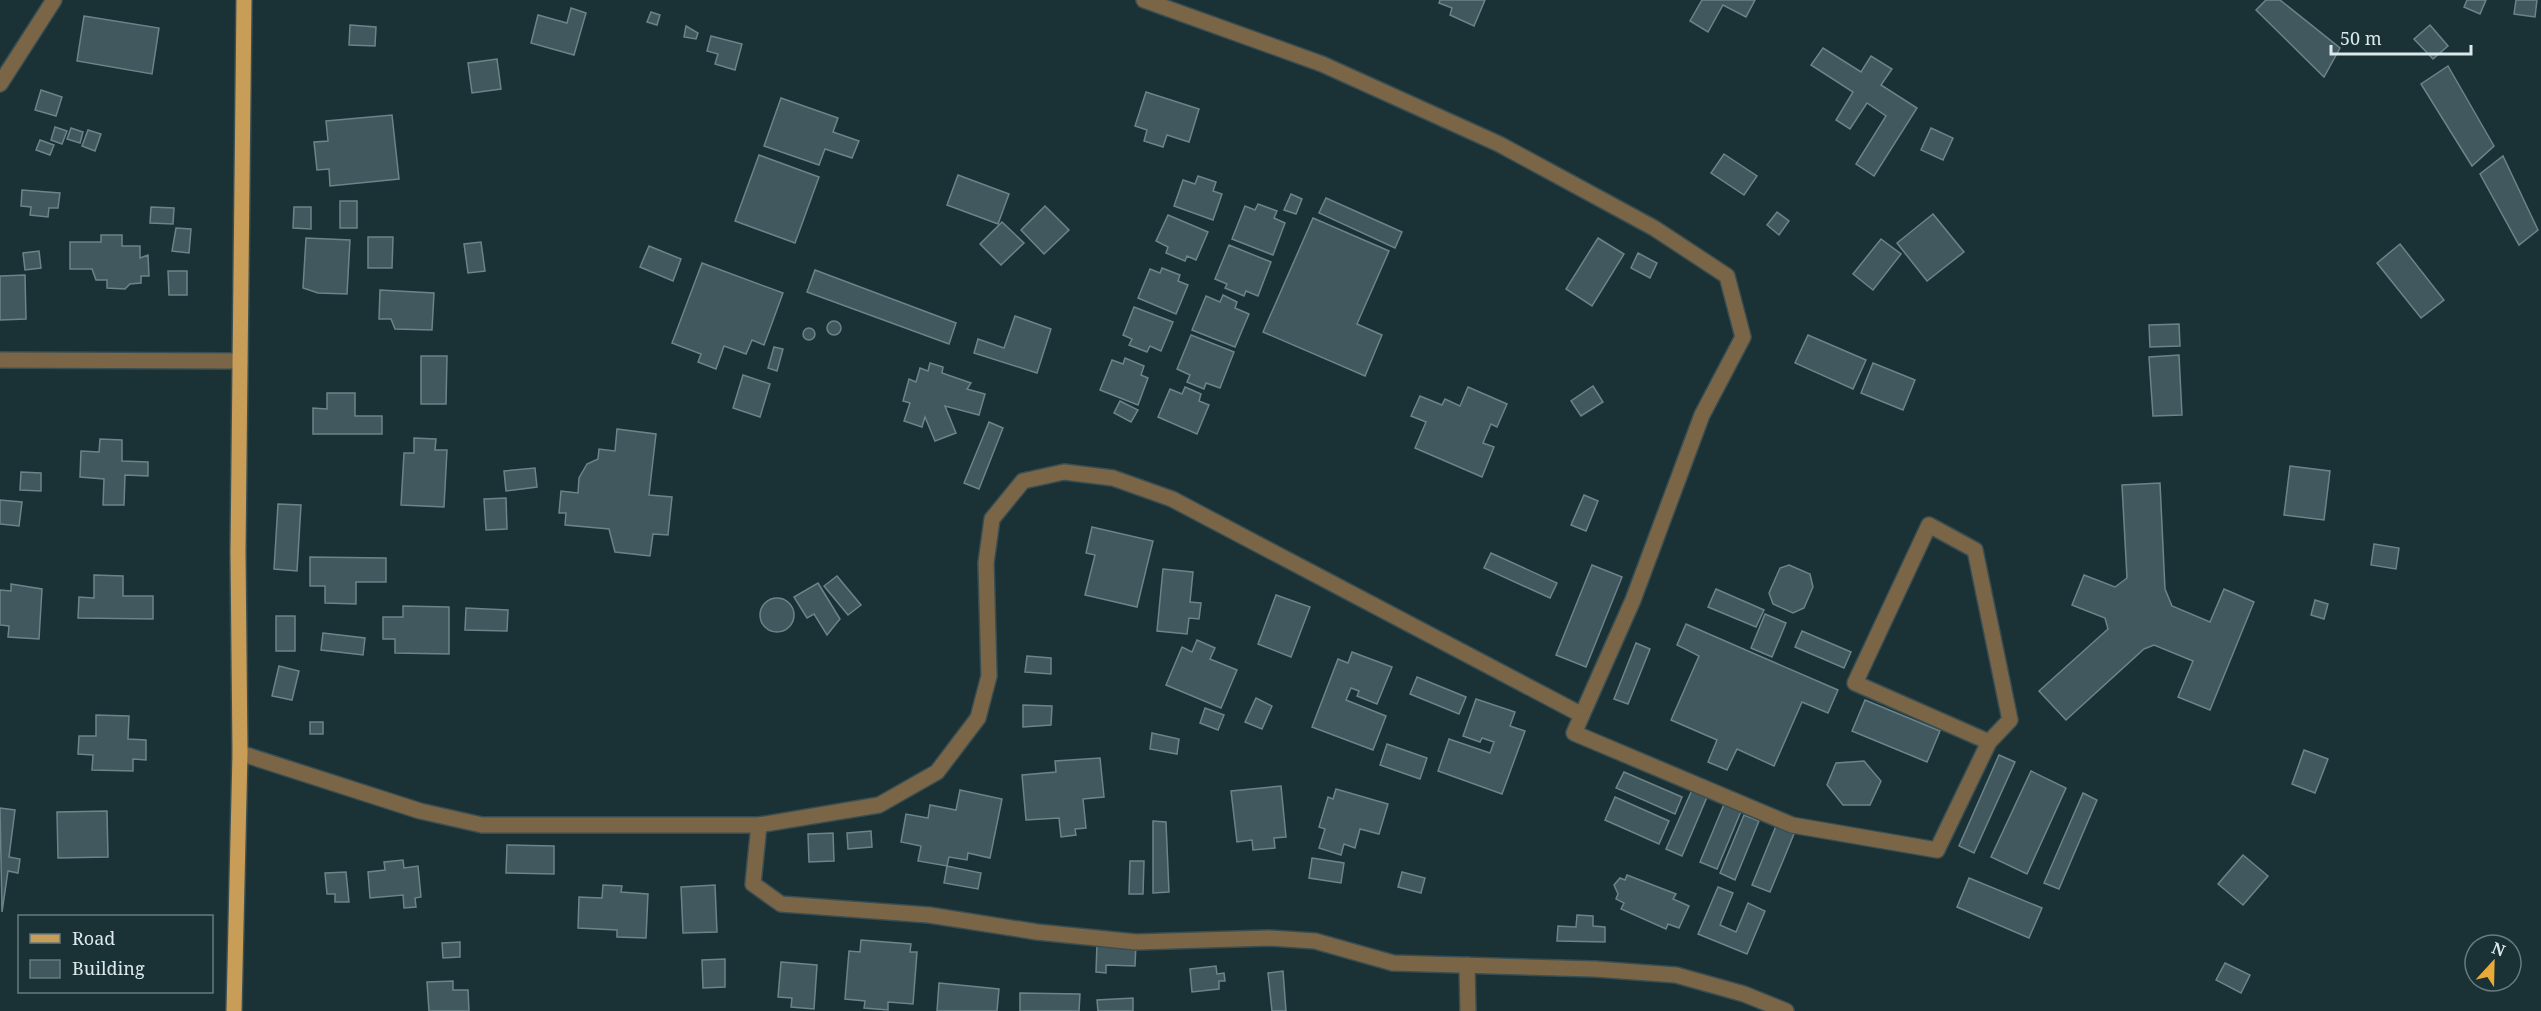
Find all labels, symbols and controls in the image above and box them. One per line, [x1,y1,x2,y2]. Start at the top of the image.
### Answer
scale bar [2331,18,2470,56]
text: 50 m [2340,26,2382,50]
legend [18,915,213,993]
text: Road [72,926,115,950]
north arrow [2463,933,2523,993]
text: N [2489,937,2509,962]
text: Building [72,956,145,980]

